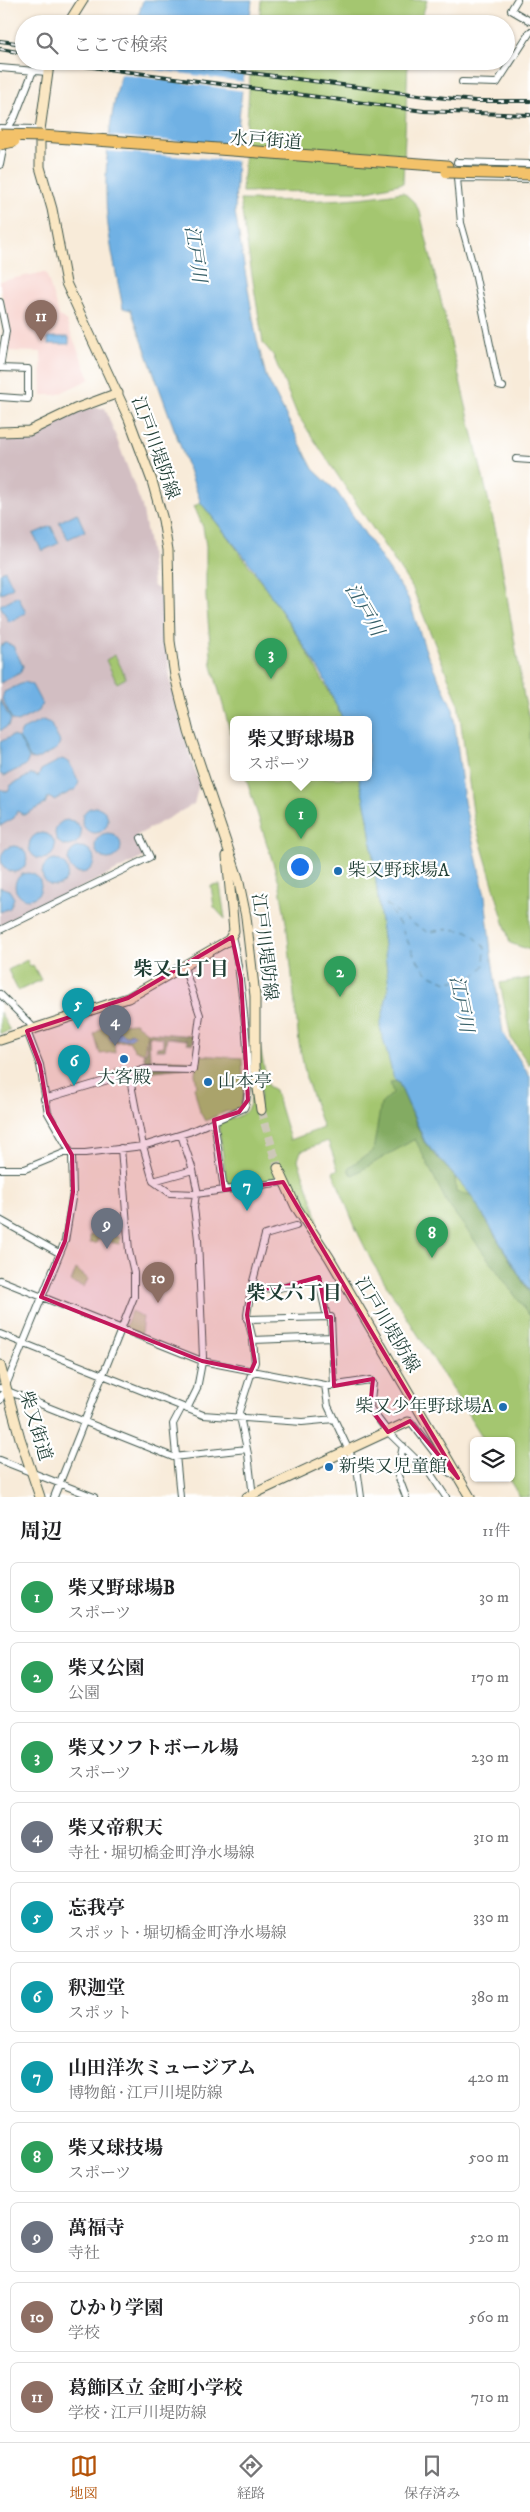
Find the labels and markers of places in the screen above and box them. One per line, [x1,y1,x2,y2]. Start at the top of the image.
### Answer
pin: 11 [25,300,57,341]
pin: 3 [255,638,287,679]
pin: 1 [285,798,317,839]
place label: 柴又野球場A [348,860,450,882]
marker: 柴又野球場A [332,865,344,877]
pin: 2 [324,956,356,997]
pin: 5 [62,988,94,1029]
pin: 4 [99,1005,131,1046]
pin: 6 [58,1045,90,1086]
marker: 大客殿 [118,1053,130,1065]
place label: 大客殿 [97,1067,151,1089]
place label: 山本亭 [218,1071,272,1093]
marker: 山本亭 [202,1076,214,1088]
pin: 7 [231,1170,263,1211]
pin: 9 [91,1208,123,1249]
pin: 8 [416,1217,448,1258]
pin: 10 [142,1262,174,1303]
place label: 柴又少年野球場A [356,1396,494,1418]
marker: 柴又少年野球場A [497,1401,509,1413]
place label: 新柴又児童館 [339,1456,447,1478]
marker: 新柴又児童館 [323,1461,335,1473]

